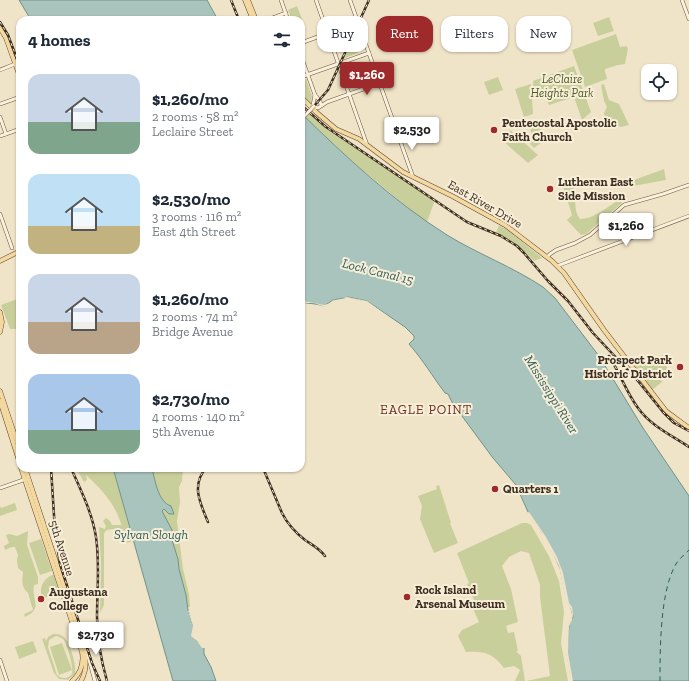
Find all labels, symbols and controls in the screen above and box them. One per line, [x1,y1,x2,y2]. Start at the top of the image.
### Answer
chip: Buy [317,16,368,52]
chip: Rent [376,16,433,52]
chip: Filters [441,16,508,52]
chip: New [516,16,571,52]
icon: filters [271,29,293,51]
text: 4 homes [28,30,91,50]
pin: $1,260 [334,62,400,96]
map controls [641,64,677,100]
button: locate [641,64,677,100]
text: $1,260 [349,67,385,82]
park label: LeClaire Heights Park [531,72,594,100]
text: $1,260/mo [152,89,229,109]
icon: home [60,90,108,138]
text: 2 rooms · 58 m² [152,109,238,124]
place label: Pentecostal Apostolic Faith Church [502,116,617,144]
pin: $2,530 [379,117,445,151]
text: $2,530 [393,122,431,137]
text: Leclaire Street [152,124,233,139]
marker: Pentecostal Apostolic Faith Church [489,125,499,135]
place label: Lutheran East Side Mission [558,175,634,203]
street label: East River Drive [445,177,525,231]
marker: Lutheran East Side Mission [545,184,555,194]
text: $2,530/mo [152,189,231,209]
icon: home [60,190,108,238]
text: 3 rooms · 116 m² [152,209,241,224]
pin: $1,260 [593,213,659,247]
text: $1,260 [608,218,644,233]
text: East 4th Street [152,224,236,239]
water label: Lock Canal 15 [341,255,415,288]
text: $1,260/mo [152,289,229,309]
icon: home [60,290,108,338]
text: 2 rooms · 74 m² [152,309,238,324]
text: Bridge Avenue [152,324,233,339]
water label: Mississippi River [521,352,582,437]
place label: Prospect Park Historic District [584,353,672,381]
marker: Prospect Park Historic District [675,362,685,372]
text: $2,730/mo [152,389,230,409]
icon: home [60,390,108,438]
district label: EAGLE POINT [380,402,472,417]
text: 4 rooms · 140 m² [152,409,245,424]
text: 5th Avenue [152,424,214,439]
place label: Quarters 1 [503,482,559,496]
marker: Quarters 1 [490,484,500,494]
street label: 5th Avenue [46,518,78,578]
water label: Sylvan Slough [114,527,188,542]
place label: Rock Island Arsenal Museum [415,583,506,611]
place label: Augustana College [49,585,107,613]
marker: Rock Island Arsenal Museum [402,592,412,602]
marker: Augustana College [36,594,46,604]
pin: $2,730 [63,622,129,656]
text: $2,730 [78,627,114,642]

